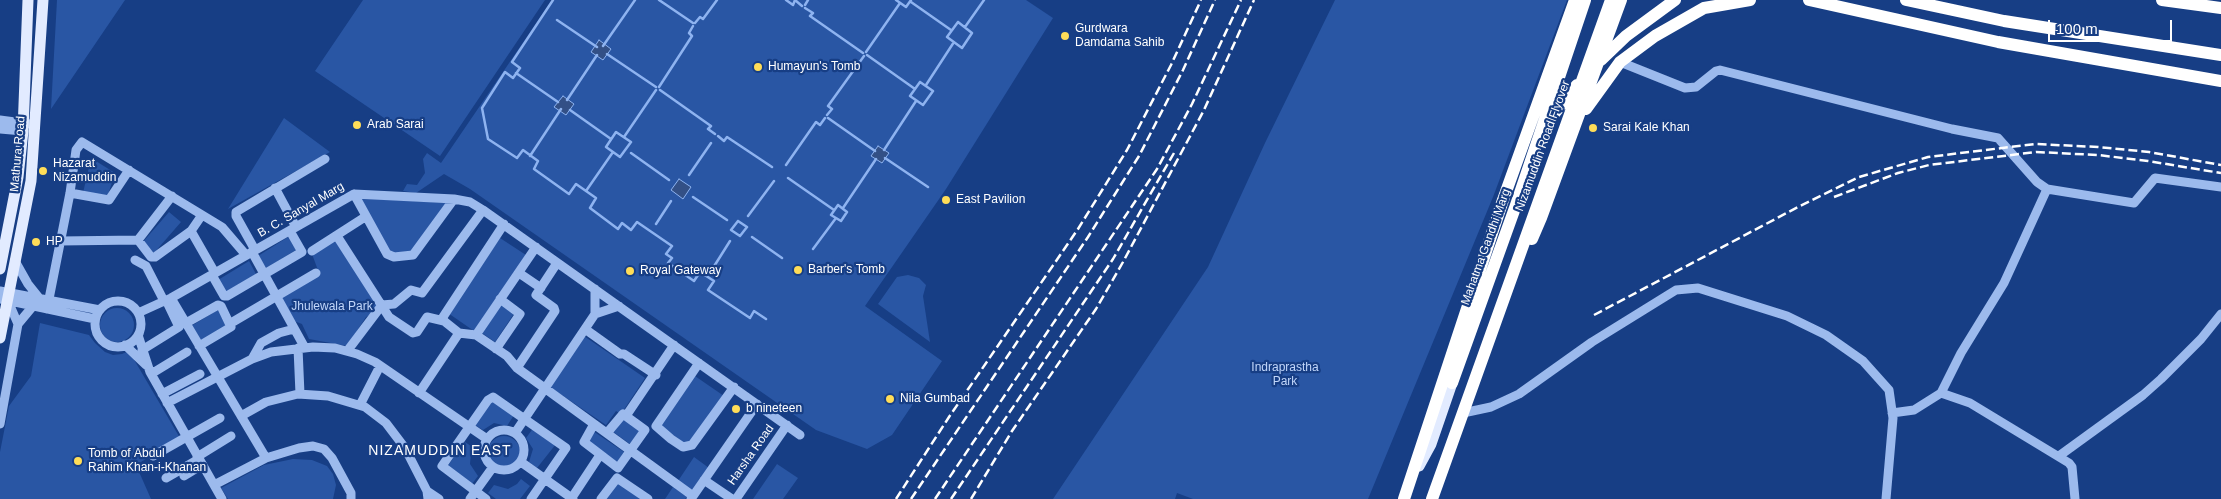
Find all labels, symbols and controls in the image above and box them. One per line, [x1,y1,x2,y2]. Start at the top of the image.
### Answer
scale bar [2051,10,2175,42]
text: 100 m [2056,20,2098,37]
place label: Gurdwara Damdama Sahib [1075,22,1164,50]
marker: Gurdwara Damdama Sahib [1059,30,1071,42]
place label: Humayun's Tomb [768,60,860,74]
marker: Humayun's Tomb [752,61,764,73]
street label: Nizamuddin Road Flyover [1513,79,1573,213]
street label: Mathura Road [8,115,28,193]
place label: Arab Sarai [367,118,424,132]
marker: Arab Sarai [351,119,363,131]
place label: Sarai Kale Khan [1603,121,1690,135]
marker: Sarai Kale Khan [1587,122,1599,134]
place label: Hazarat Nizamuddin [53,157,116,185]
marker: Hazarat Nizamuddin [37,165,49,177]
street label: B. C. Sanyal Marg [255,179,347,241]
street label: Mahatma Gandhi Marg [1458,187,1514,307]
place label: East Pavilion [956,193,1025,207]
marker: East Pavilion [940,194,952,206]
place label: HP [46,235,63,249]
marker: HP [30,236,42,248]
place label: Barber's Tomb [808,263,885,277]
place label: Royal Gateway [640,264,721,278]
marker: Barber's Tomb [792,264,804,276]
marker: Royal Gateway [624,265,636,277]
park label: Jhulewala Park [291,300,373,314]
park label: Indraprastha Park [1251,361,1319,389]
place label: Nila Gumbad [900,392,970,406]
marker: Nila Gumbad [884,393,896,405]
place label: b nineteen [746,402,802,416]
marker: b nineteen [730,403,742,415]
street label: Harsha Road [725,422,777,488]
district label: NIZAMUDDIN EAST [366,443,514,459]
place label: Tomb of Abdul Rahim Khan-i-Khanan [88,447,206,475]
marker: Tomb of Abdul Rahim Khan-i-Khanan [72,455,84,467]

